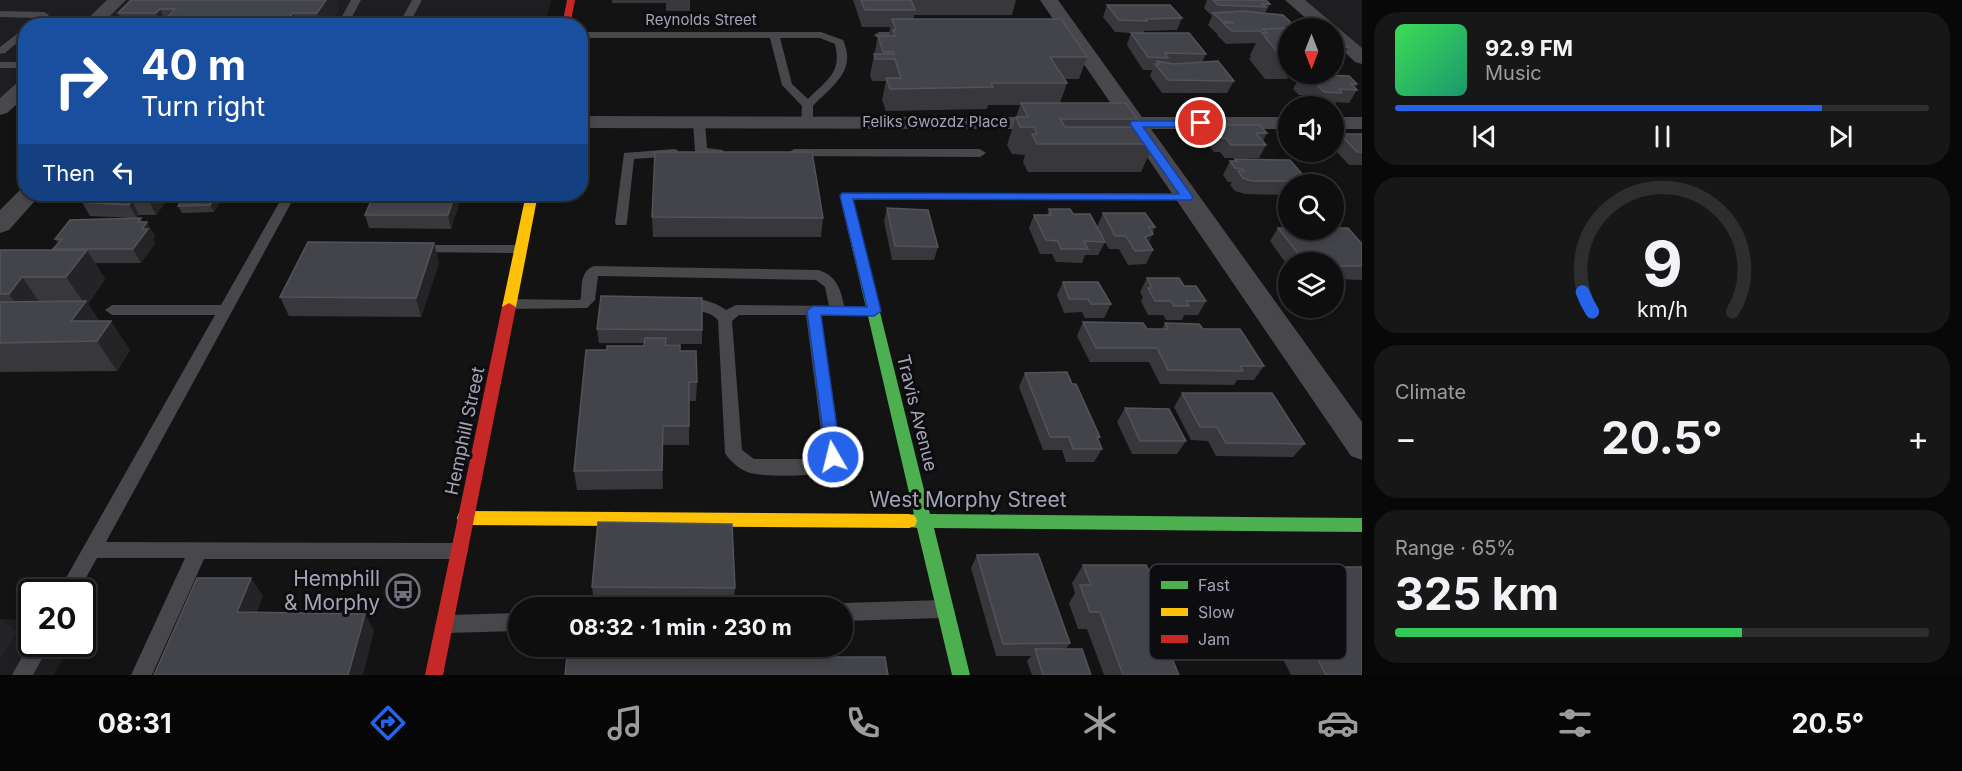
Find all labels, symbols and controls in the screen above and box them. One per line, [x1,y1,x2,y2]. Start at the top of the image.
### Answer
street label: Reynolds Street [645,10,757,29]
north arrow [1278,18,1344,84]
map controls [1278,18,1344,318]
text: 92.9 FM [1485,35,1573,61]
text: 40 m [141,39,246,90]
icon: right [42,42,120,120]
text: Music [1485,61,1542,85]
text: Turn right [141,90,265,123]
button: sound [1278,96,1344,162]
pin [1175,97,1226,148]
icon: arrive [1184,106,1217,139]
street label: Feliks Gwozdz Place [862,112,1008,131]
icon: previous [1468,120,1501,153]
icon: pause [1646,120,1679,153]
icon: next [1824,120,1857,153]
icon: left [107,156,140,189]
text: Then [42,160,95,186]
button: search [1278,174,1344,240]
text: 9 [1642,226,1682,301]
button: layers [1278,252,1344,318]
text: km/h [1637,296,1687,322]
street label: Travis Avenue [893,352,942,473]
street label: Hemphill Street [441,365,488,497]
text: Climate [1395,380,1466,404]
text: 20.5° [1601,410,1723,465]
text: − [1395,418,1417,458]
text: + [1907,418,1929,458]
position arrow [801,425,865,489]
street label: West Morphy Street [869,487,1067,512]
text: Range · 65% [1395,536,1516,560]
legend [1149,564,1347,660]
place label: Hemphill & Morphy [284,566,380,615]
text: 325 km [1395,566,1559,621]
bus stop icon: Hemphill & Morphy [385,573,421,609]
text: Fast [1198,575,1230,595]
speed limit sign: 20 [18,579,96,657]
text: Slow [1198,602,1235,622]
text: 08:32 · 1 min · 230 m [569,614,792,640]
text: Jam [1198,629,1230,649]
icon: directions [367,702,409,744]
icon: music [604,702,646,744]
icon: phone [842,702,884,744]
icon: climate [1079,702,1121,744]
icon: car [1317,702,1359,744]
icon: filters [1554,702,1596,744]
text: 08:31 [98,707,172,740]
text: 20.5° [1791,707,1864,740]

